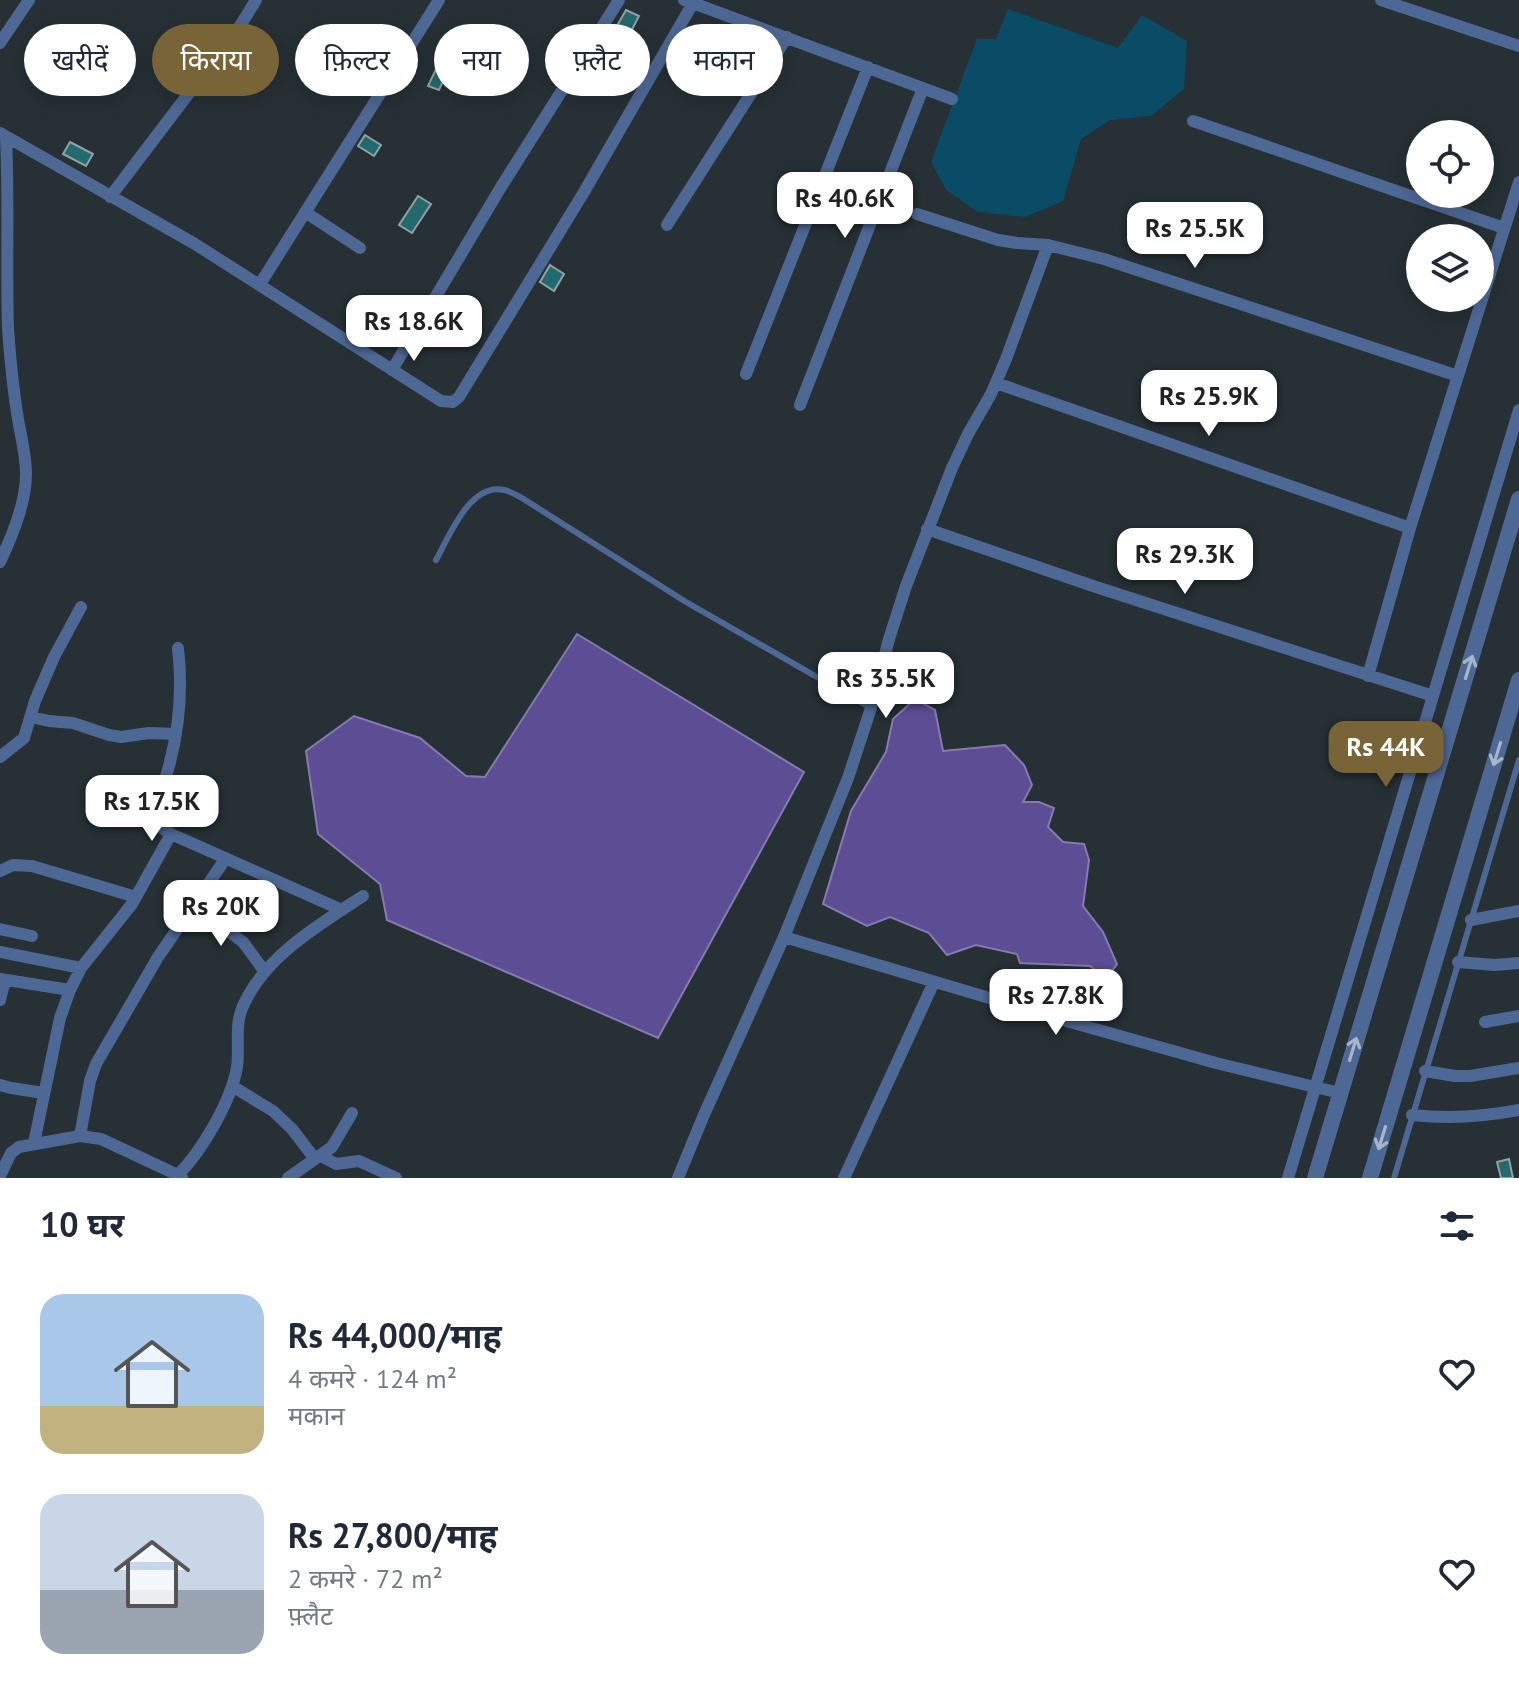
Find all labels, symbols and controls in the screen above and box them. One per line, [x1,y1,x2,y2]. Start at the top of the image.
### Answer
chip: खरीदें [24,24,136,96]
chip: किराया [152,24,279,96]
chip: फ़िल्टर [295,24,418,96]
chip: नया [434,24,529,96]
chip: फ़्लैट [545,24,650,96]
chip: मकान [666,24,783,96]
map controls [1406,120,1494,312]
button: locate [1406,120,1494,208]
pin: Rs 40.6K [762,172,928,240]
text: Rs 40.6K [795,181,895,214]
pin: Rs 25.5K [1112,202,1278,270]
text: Rs 25.5K [1145,211,1245,244]
button: layers [1406,224,1494,312]
pin: Rs 18.6K [331,295,497,363]
text: Rs 18.6K [364,304,464,337]
pin: Rs 25.9K [1126,370,1292,438]
text: Rs 25.9K [1159,379,1259,412]
pin: Rs 29.3K [1102,528,1268,596]
text: Rs 29.3K [1135,537,1235,570]
pin: Rs 35.5K [803,652,969,720]
one-way arrow [1462,654,1477,680]
text: Rs 35.5K [836,661,936,694]
pin: Rs 44K [1321,721,1451,789]
text: Rs 44K [1347,730,1425,763]
one-way arrow [1489,741,1504,767]
pin: Rs 17.5K [69,775,235,843]
text: Rs 17.5K [104,784,200,817]
pin: Rs 20K [156,880,286,948]
text: Rs 20K [182,889,260,922]
pin: Rs 27.8K [973,969,1139,1037]
text: Rs 27.8K [1008,978,1104,1011]
one-way arrow [1346,1037,1361,1063]
one-way arrow [1374,1124,1389,1150]
text: 10 घर [40,1202,124,1246]
icon: filters [1435,1204,1479,1248]
text: Rs 44,000/माह [288,1313,502,1357]
icon: home [104,1326,200,1422]
icon: heart [1435,1352,1479,1396]
text: 4 कमरे · 124 m² [288,1362,457,1395]
text: मकान [288,1399,345,1432]
text: Rs 27,800/माह [288,1513,498,1557]
icon: home [104,1526,200,1622]
icon: heart [1435,1552,1479,1596]
text: 2 कमरे · 72 m² [288,1562,443,1595]
text: फ़्लैट [288,1599,333,1632]

